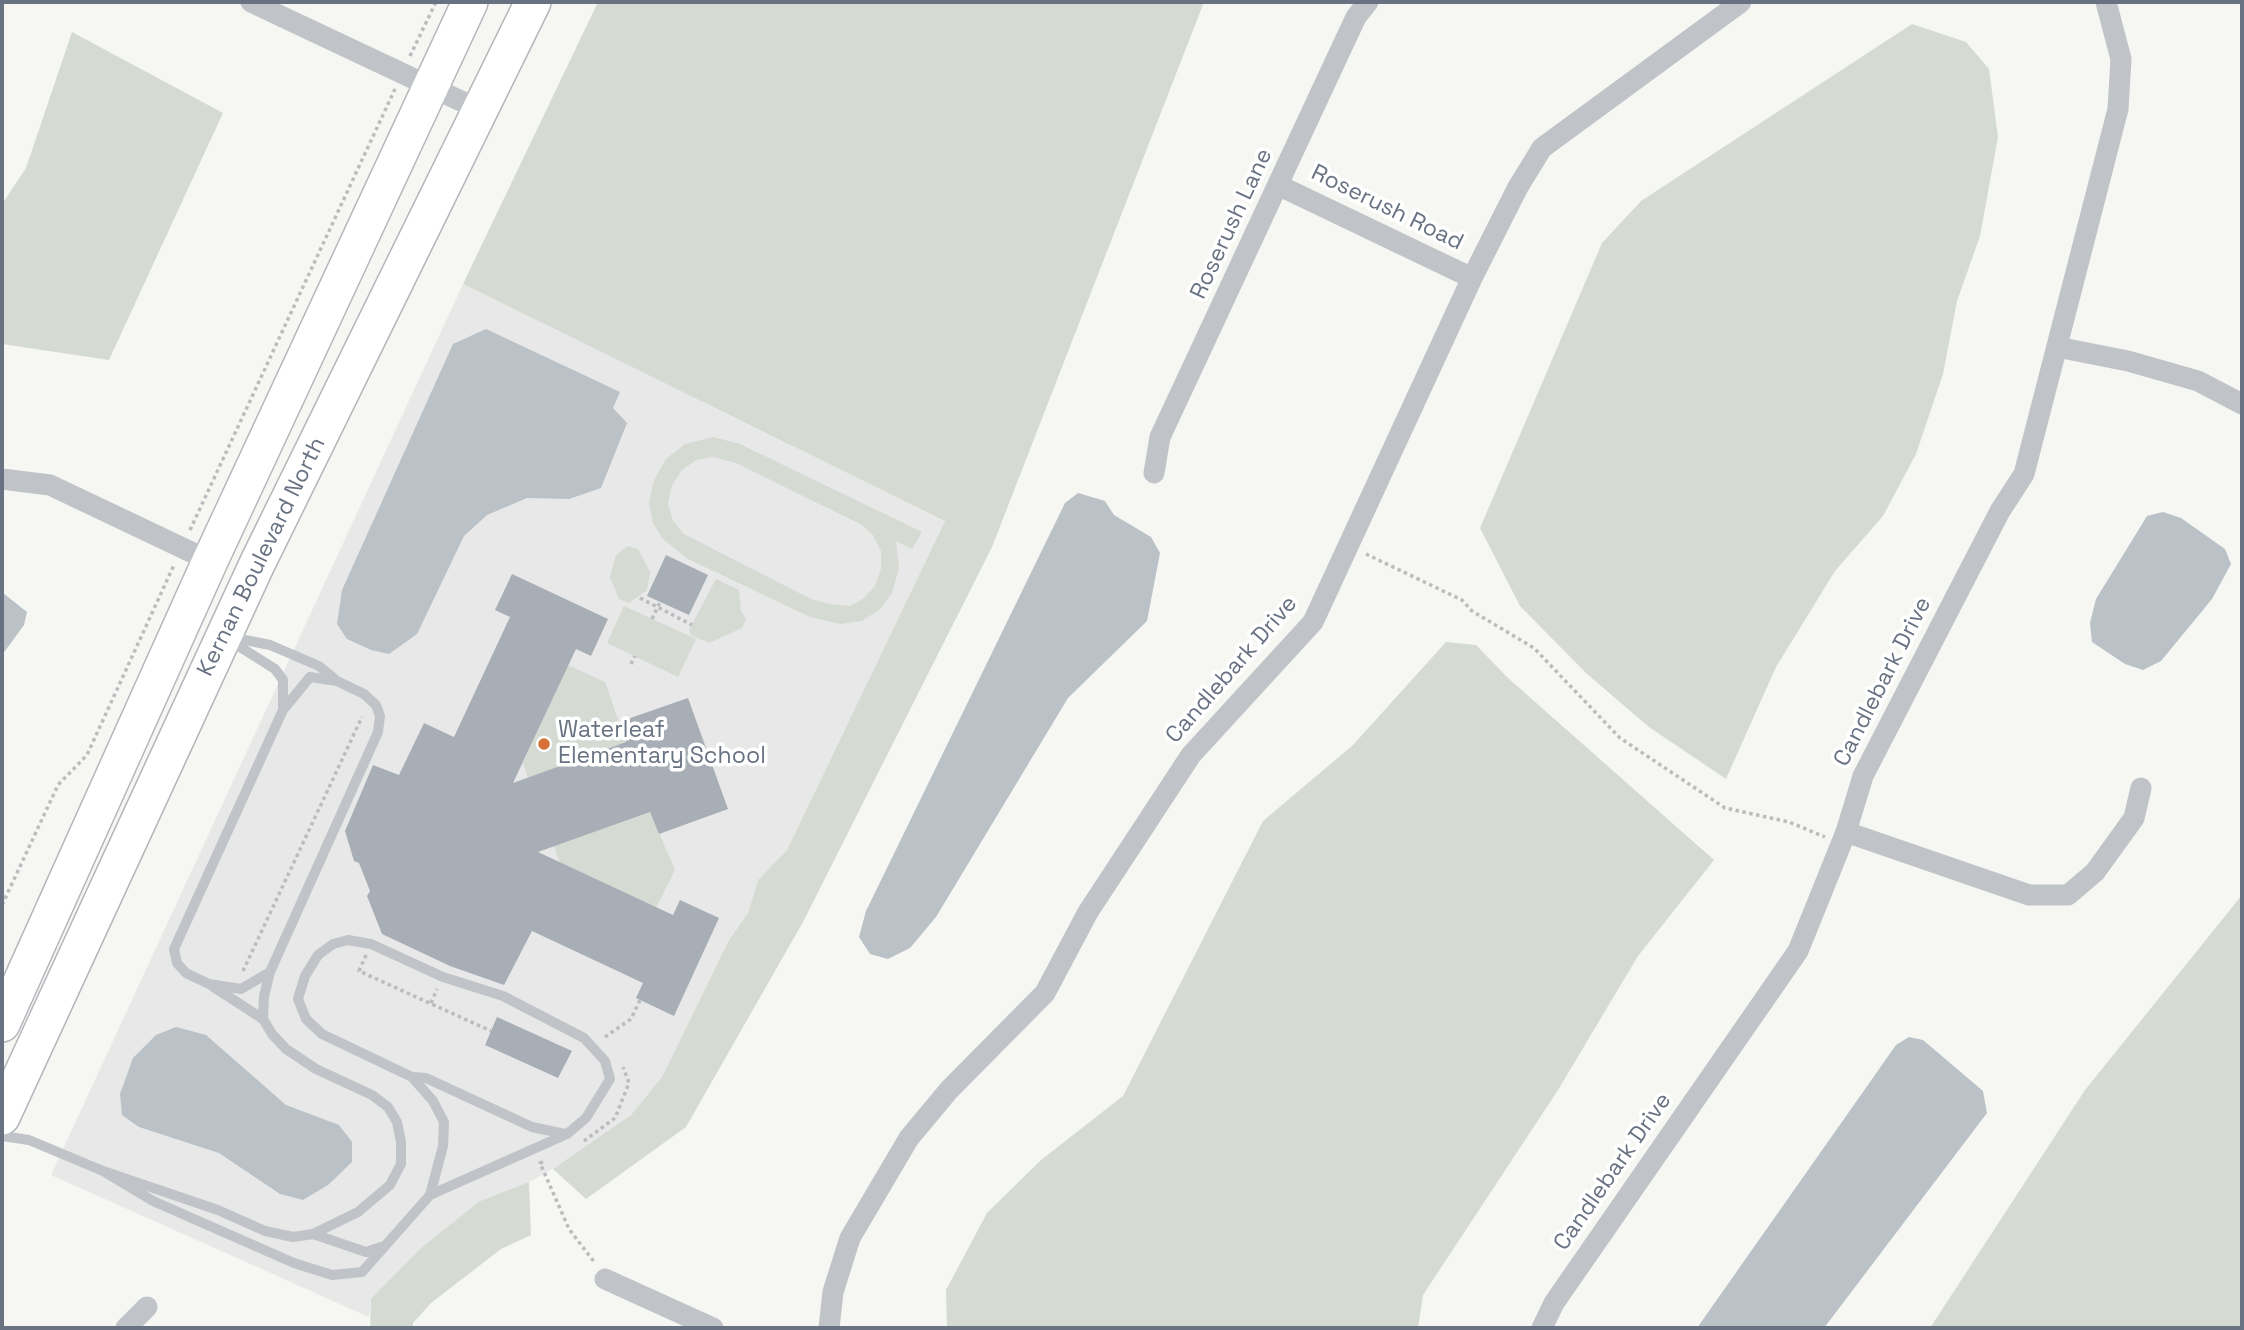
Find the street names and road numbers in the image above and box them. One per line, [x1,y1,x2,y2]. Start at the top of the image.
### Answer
street label: Roserush Lane [1185,144,1279,304]
street label: Roserush Road [1306,159,1468,257]
street label: Kernan Boulevard North [192,433,332,681]
street label: Candlebark Drive [1160,591,1304,749]
street label: Candlebark Drive [1828,593,1938,771]
street label: Candlebark Drive [1548,1088,1678,1256]

